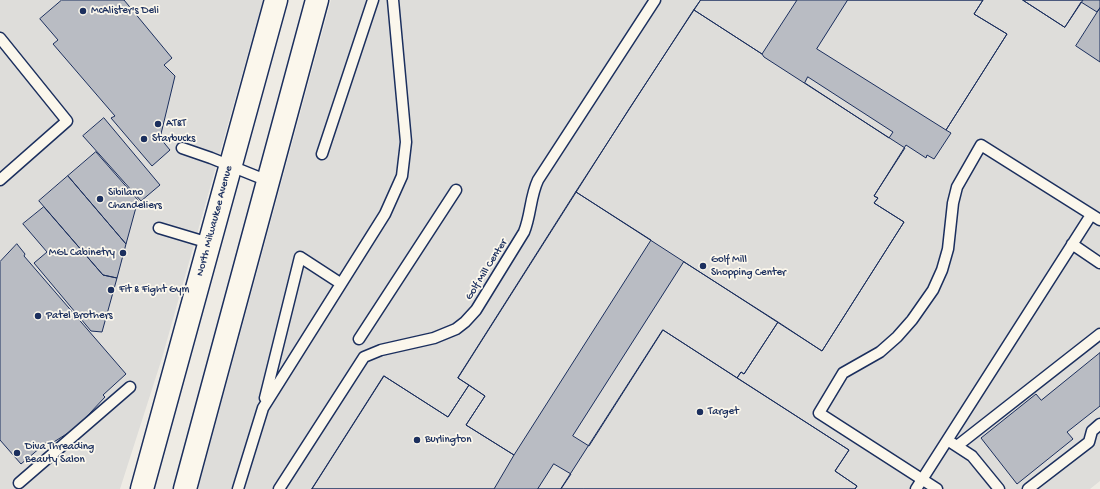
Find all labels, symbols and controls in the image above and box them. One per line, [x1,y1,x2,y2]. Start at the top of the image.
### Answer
place label: McAlister's Deli [91,4,159,18]
marker: McAlister's Deli [78,6,88,16]
place label: AT&T [166,117,186,131]
marker: AT&T [153,119,163,129]
place label: Starbucks [152,132,195,146]
marker: Starbucks [139,134,149,144]
street label: North Milwaukee Avenue [194,164,236,278]
place label: Sibilano Chandeliers [108,186,162,212]
marker: Sibilano Chandeliers [95,194,105,204]
street label: Golf Mill Center [463,237,511,303]
place label: MGL Cabinetry [49,246,115,260]
marker: MGL Cabinetry [118,248,128,258]
place label: Golf Mill Shopping Center [711,253,786,279]
marker: Golf Mill Shopping Center [698,261,708,271]
place label: Fit & Fight Gym [119,283,189,297]
marker: Fit & Fight Gym [106,285,116,295]
place label: Patel Brothers [46,309,113,323]
marker: Patel Brothers [33,311,43,321]
place label: Target [708,405,739,419]
marker: Target [695,407,705,417]
place label: Burlington [425,433,471,447]
marker: Burlington [412,435,422,445]
place label: Diva Threading Beauty Salon [25,440,94,466]
marker: Diva Threading Beauty Salon [12,448,22,458]

